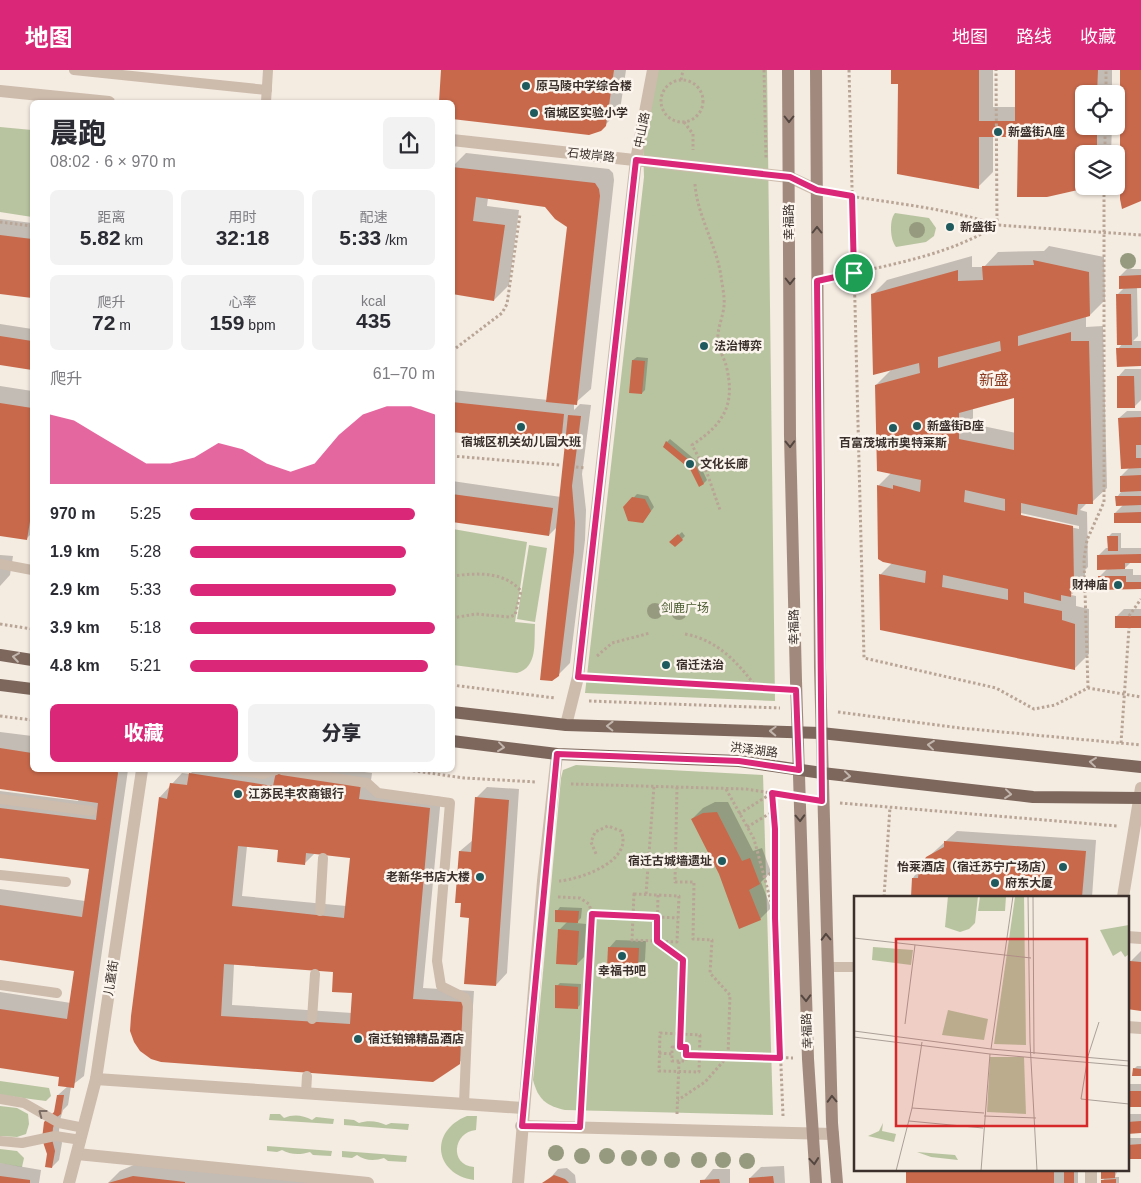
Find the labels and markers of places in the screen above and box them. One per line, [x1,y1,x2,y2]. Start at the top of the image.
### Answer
place label: 原马陵中学综合楼 [536,79,632,93]
marker: 原马陵中学综合楼 [520,80,532,92]
place label: 宿城区实验小学 [544,106,628,120]
marker: 宿城区实验小学 [528,107,540,119]
place label: 新盛街A座 [1008,125,1065,139]
marker: 新盛街A座 [992,126,1004,138]
place label: 新盛街 [960,220,996,234]
marker: 新盛街 [944,221,956,233]
pin [833,252,875,294]
place label: 法治博弈 [714,339,762,353]
marker: 法治博弈 [698,340,710,352]
place label: 新盛街B座 [927,419,984,433]
marker: 新盛街B座 [911,420,923,432]
marker: 宿城区机关幼儿园大班 [515,421,527,433]
marker: 百富茂城市奥特莱斯 [887,422,899,434]
place label: 宿城区机关幼儿园大班 [461,435,581,449]
place label: 百富茂城市奥特莱斯 [839,436,947,450]
place label: 文化长廊 [700,457,748,471]
marker: 文化长廊 [684,458,696,470]
place label: 财神庙 [1072,578,1108,592]
marker: 财神庙 [1112,579,1124,591]
place label: 宿迁法治 [676,658,724,672]
marker: 宿迁法治 [660,659,672,671]
place label: 江苏民丰农商银行 [248,787,344,801]
marker: 江苏民丰农商银行 [232,788,244,800]
place label: 宿迁古城墙遗址 [628,854,712,868]
marker: 宿迁古城墙遗址 [716,855,728,867]
place label: 怡莱酒店（宿迁苏宁广场店） [897,860,1053,874]
marker: 怡莱酒店（宿迁苏宁广场店） [1057,861,1069,873]
place label: 老新华书店大楼 [386,870,470,884]
marker: 老新华书店大楼 [474,871,486,883]
place label: 府东大厦 [1005,876,1053,890]
marker: 府东大厦 [989,877,1001,889]
marker: 幸福书吧 [616,950,628,962]
place label: 幸福书吧 [598,964,646,978]
place label: 宿迁铂锦精品酒店 [368,1032,464,1046]
marker: 宿迁铂锦精品酒店 [352,1033,364,1045]

